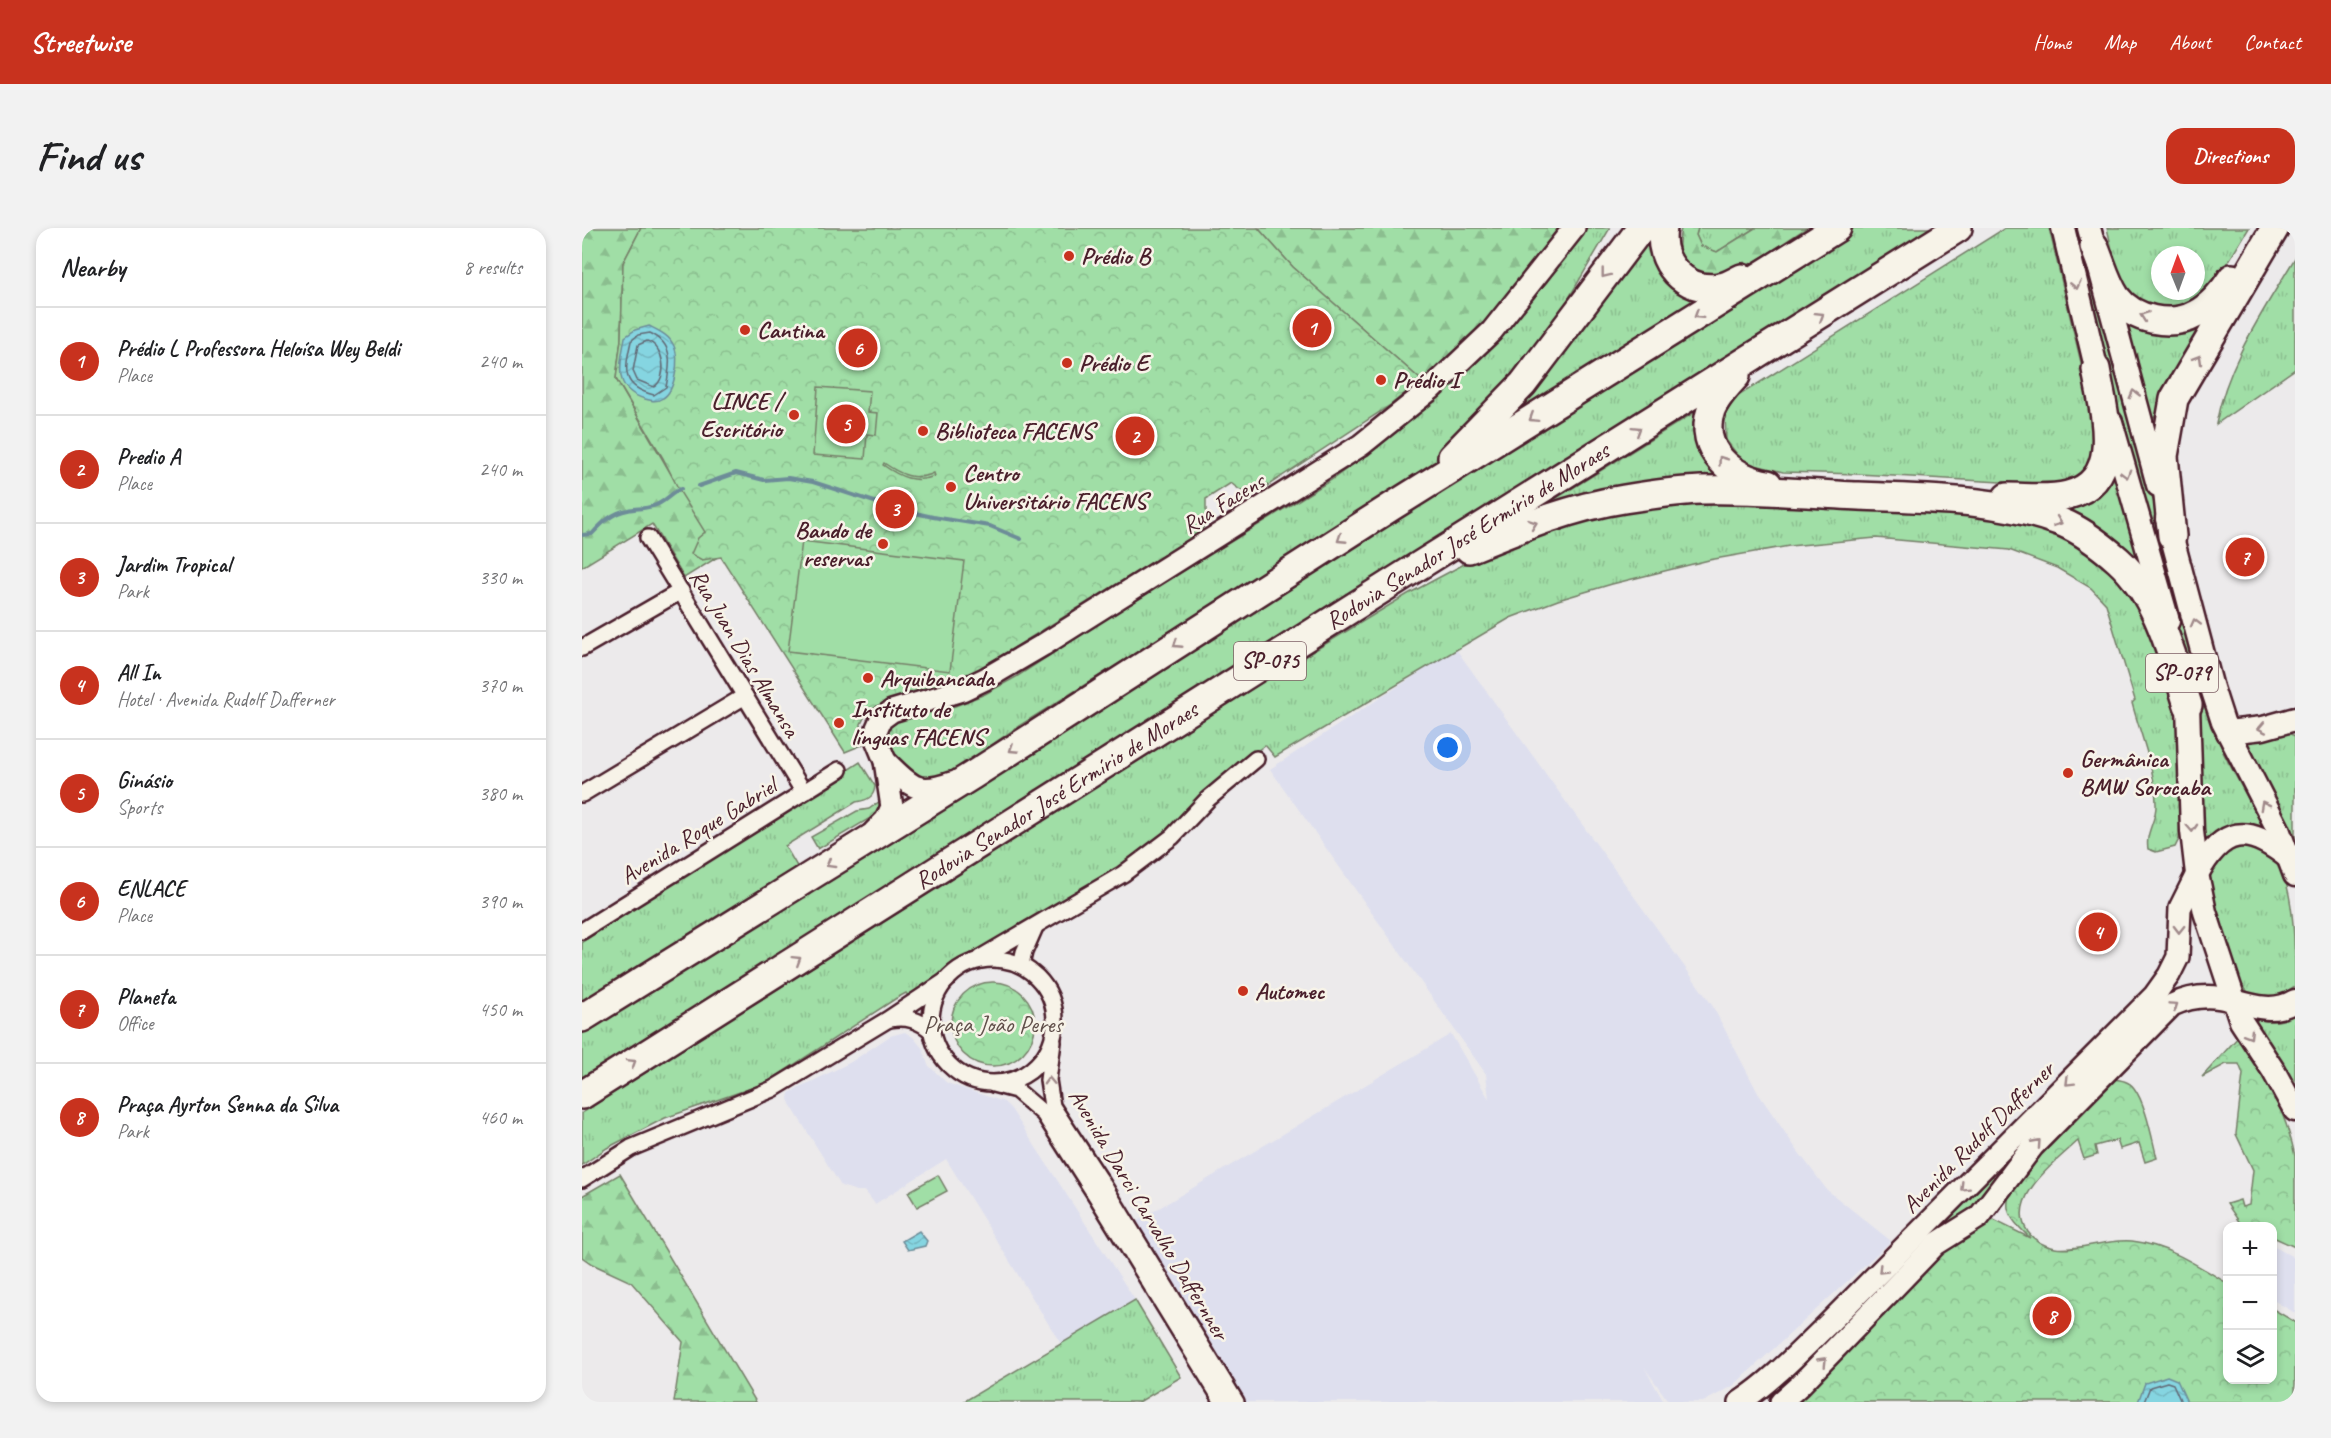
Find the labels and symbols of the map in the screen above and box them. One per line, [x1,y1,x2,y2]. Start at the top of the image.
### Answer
place label: Prédio B [1081,241,1153,271]
north arrow [2151,246,2205,300]
marker: Prédio B [1062,249,1076,263]
one-way arrow [1602,267,1613,278]
one-way arrow [2069,280,2082,290]
pin: 1 [1292,306,1332,350]
one-way arrow [1694,307,1704,319]
one-way arrow [1814,311,1824,323]
one-way arrow [2139,311,2150,324]
place label: Cantina [757,315,826,345]
marker: Cantina [738,323,752,337]
pin: 6 [838,326,878,370]
place label: Prédio E [1079,348,1152,378]
one-way arrow [2190,355,2202,365]
marker: Prédio E [1060,356,1074,370]
place label: Prédio I [1393,365,1465,395]
marker: Prédio I [1374,373,1388,387]
place label: LINCE / Escritório [700,386,787,444]
one-way arrow [2129,389,2141,400]
pin: 5 [826,402,866,446]
marker: LINCE / Escritório [787,408,801,422]
one-way arrow [1529,411,1539,423]
pin: 2 [1116,414,1154,458]
place label: Biblioteca FACENS [935,416,1098,446]
marker: Biblioteca FACENS [916,424,930,438]
one-way arrow [1631,426,1641,438]
street label: Rodovia Senador José Ermírio de Moraes [1320,434,1617,636]
one-way arrow [1718,456,1729,467]
place label: Centro Universitário FACENS [963,458,1151,516]
street label: Rua Facens [1176,465,1272,540]
one-way arrow [2119,468,2131,478]
marker: Centro Universitário FACENS [944,480,958,494]
pin: 3 [876,486,914,532]
one-way arrow [2052,514,2062,527]
place label: Bando de reservas [795,515,874,573]
one-way arrow [1527,518,1538,531]
one-way arrow [1337,531,1348,542]
pin: 7 [2226,534,2264,580]
marker: Bando de reservas [876,537,890,551]
street label: Rua Juan Dias Almansa [683,564,808,744]
one-way arrow [2190,619,2202,629]
one-way arrow [1173,637,1184,648]
road number: SP-075 [1234,642,1306,680]
road number: SP-079 [2146,654,2218,692]
place label: Arquibancada [880,663,996,693]
marker: Arquibancada [861,671,875,685]
street label: Rodovia Senador José Ermírio de Moraes [909,693,1206,896]
place label: Instituto de línguas FACENS [851,694,989,752]
marker: Instituto de línguas FACENS [832,716,846,730]
one-way arrow [2257,721,2267,734]
your location [1433,733,1462,762]
one-way arrow [1009,742,1019,754]
place label: Germânica BMW Sorocaba [2080,744,2212,802]
marker: Germânica BMW Sorocaba [2061,766,2075,780]
street label: Avenida Roque Gabriel [614,769,785,891]
one-way arrow [2260,801,2271,811]
one-way arrow [2185,824,2198,833]
one-way arrow [826,856,836,868]
pin: 4 [2078,910,2118,954]
one-way arrow [2173,924,2185,933]
one-way arrow [790,956,801,967]
place label: Automec [1255,976,1325,1006]
marker: Automec [1236,984,1250,998]
one-way arrow [2168,1002,2179,1013]
park label: Praça João Peres [923,1009,1064,1039]
one-way arrow [2242,1029,2254,1039]
street label: Avenida Rudolf Dafferner [1896,1053,2062,1219]
one-way arrow [625,1060,636,1071]
one-way arrow [2065,1074,2076,1085]
one-way arrow [1043,1077,1056,1086]
street label: Avenida Darci Carvalho Daffernner [1062,1083,1237,1347]
one-way arrow [2029,1139,2040,1150]
one-way arrow [1960,1180,1971,1191]
one-way arrow [1878,1262,1889,1273]
pin: 8 [2032,1294,2072,1338]
one-way arrow [1815,1358,1826,1369]

